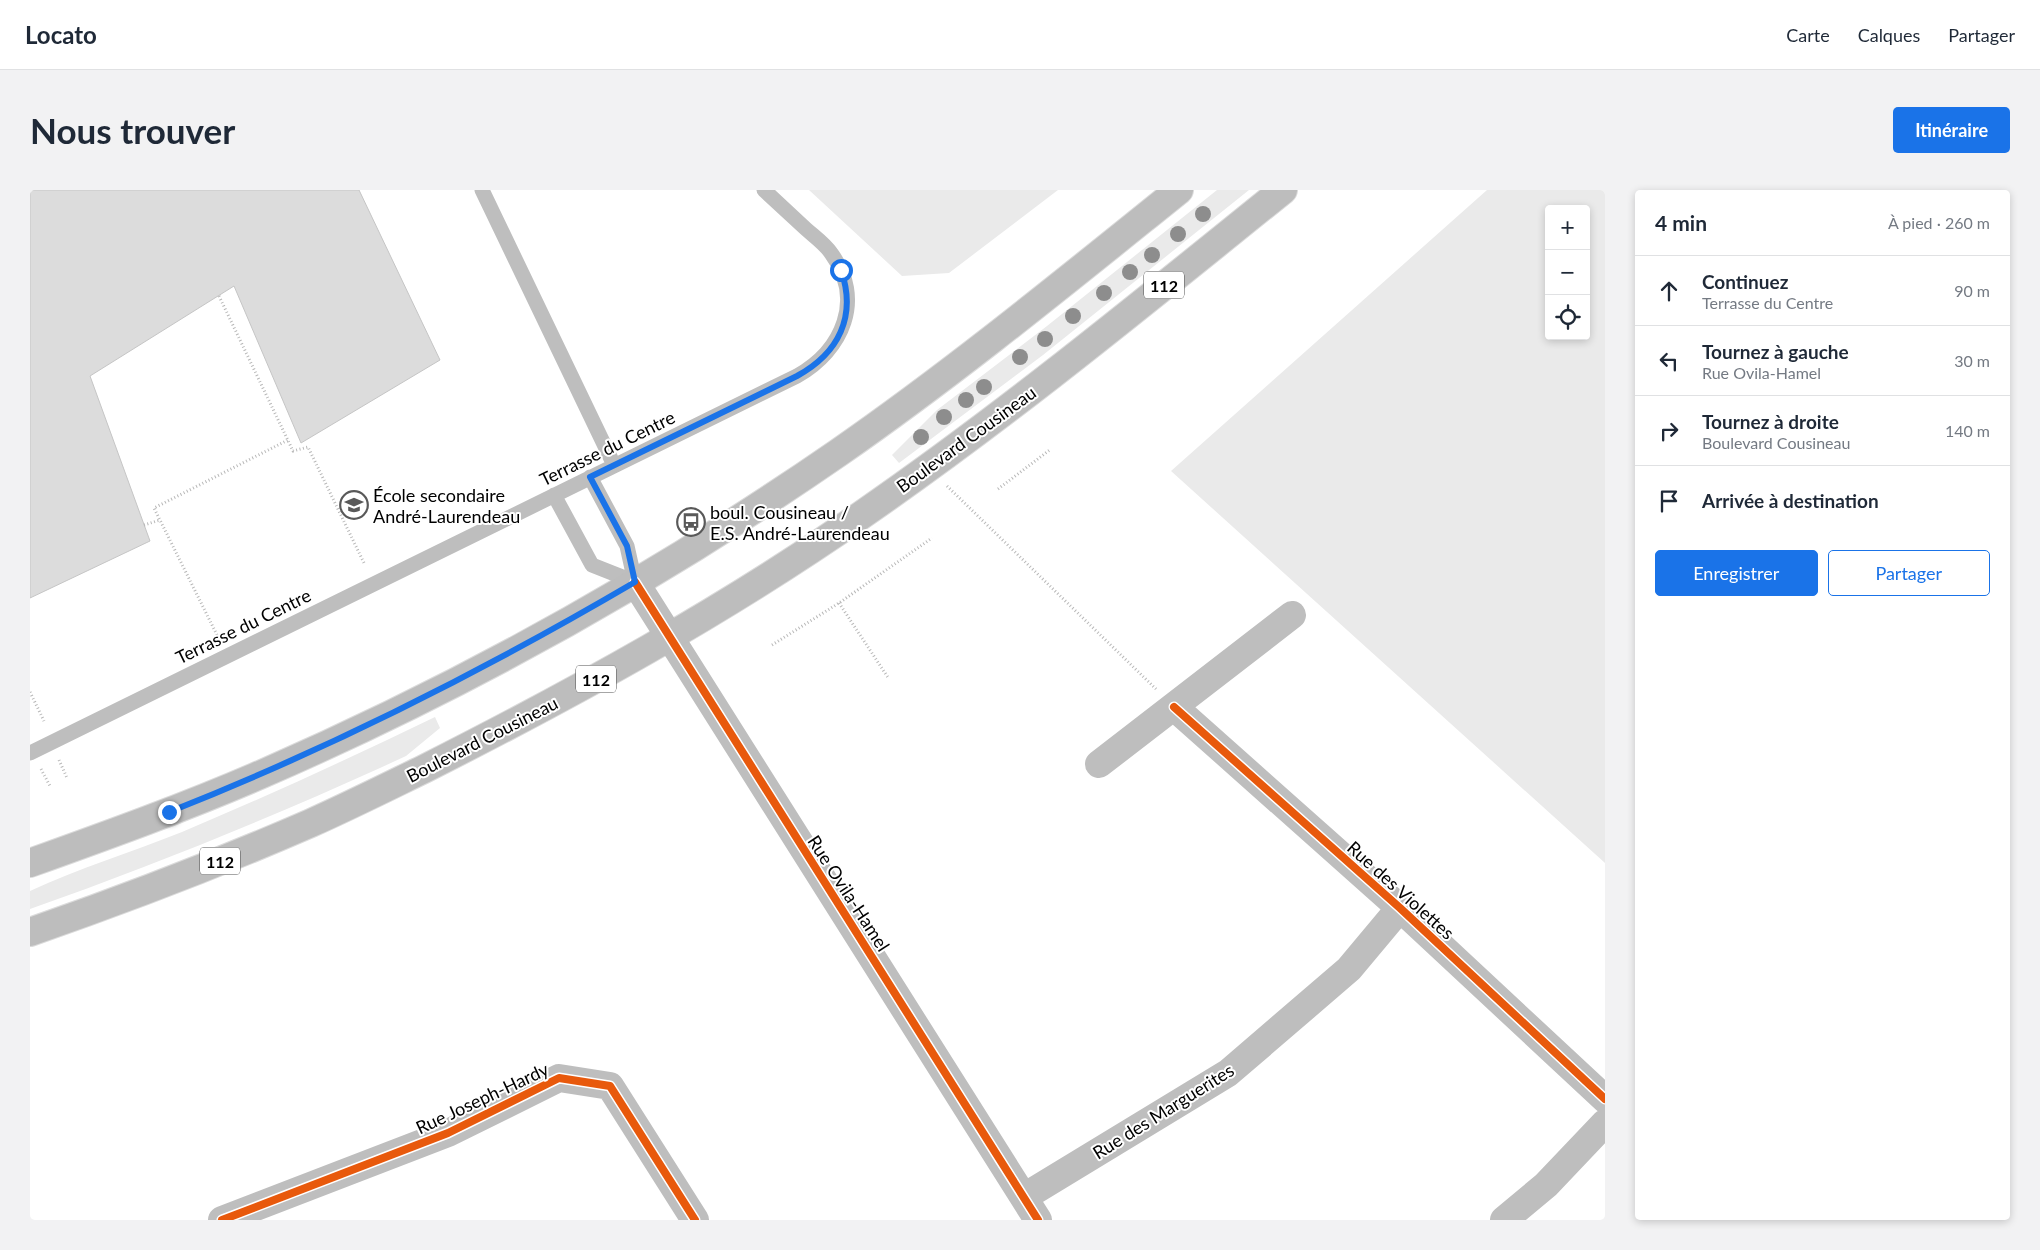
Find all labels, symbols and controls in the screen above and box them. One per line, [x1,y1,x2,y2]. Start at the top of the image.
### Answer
text: Locato [25,20,97,49]
text: Carte [1786,24,1830,46]
text: Calques [1858,24,1920,46]
text: Partager [1948,24,2015,46]
button: Itinéraire [1893,107,2010,153]
text: Nous trouver [30,109,235,151]
map controls [1545,205,1590,340]
button: + [1545,205,1590,250]
text: 4 min [1655,210,1707,235]
text: À pied · 260 m [1888,213,1990,232]
button: − [1545,250,1590,295]
route start [830,259,853,282]
text: Continuez [1702,270,1788,293]
road number: 112 [1144,272,1184,298]
icon: ahead [1655,277,1683,305]
text: 90 m [1954,281,1990,300]
text: Terrasse du Centre [1702,293,1833,312]
button: locate [1545,295,1590,340]
text: Tournez à gauche [1702,340,1849,363]
icon: left [1655,347,1683,375]
text: 30 m [1954,351,1990,370]
text: Rue Ovila-Hamel [1702,363,1821,382]
street label: Boulevard Cousineau [892,381,1040,497]
street label: Terrasse du Centre [536,406,678,490]
text: Tournez à droite [1702,410,1839,433]
icon: right [1655,417,1683,445]
text: 140 m [1945,421,1990,440]
text: Boulevard Cousineau [1702,433,1850,452]
place label: École secondaire André-Laurendeau [373,484,520,527]
icon: arrive [1655,487,1683,515]
text: Arrivée à destination [1702,489,1879,512]
school or university icon: École secondaire André-Laurendeau [339,490,369,520]
place label: boul. Cousineau / E.S. André-Laurendeau [710,501,890,544]
bus stop icon: boul. Cousineau / E.S. André-Laurendeau [676,507,706,537]
button: Enregistrer [1655,550,1818,596]
button: Partager [1828,550,1990,596]
street label: Terrasse du Centre [172,584,314,668]
road number: 112 [576,666,616,692]
street label: Boulevard Cousineau [403,691,561,787]
route end [158,801,181,824]
street label: Rue Ovila-Hamel [803,831,895,955]
street label: Rue des Violettes [1343,836,1459,944]
road number: 112 [200,848,240,874]
street label: Rue Joseph-Hardy [412,1057,553,1138]
street label: Rue des Marguerites [1088,1059,1238,1163]

